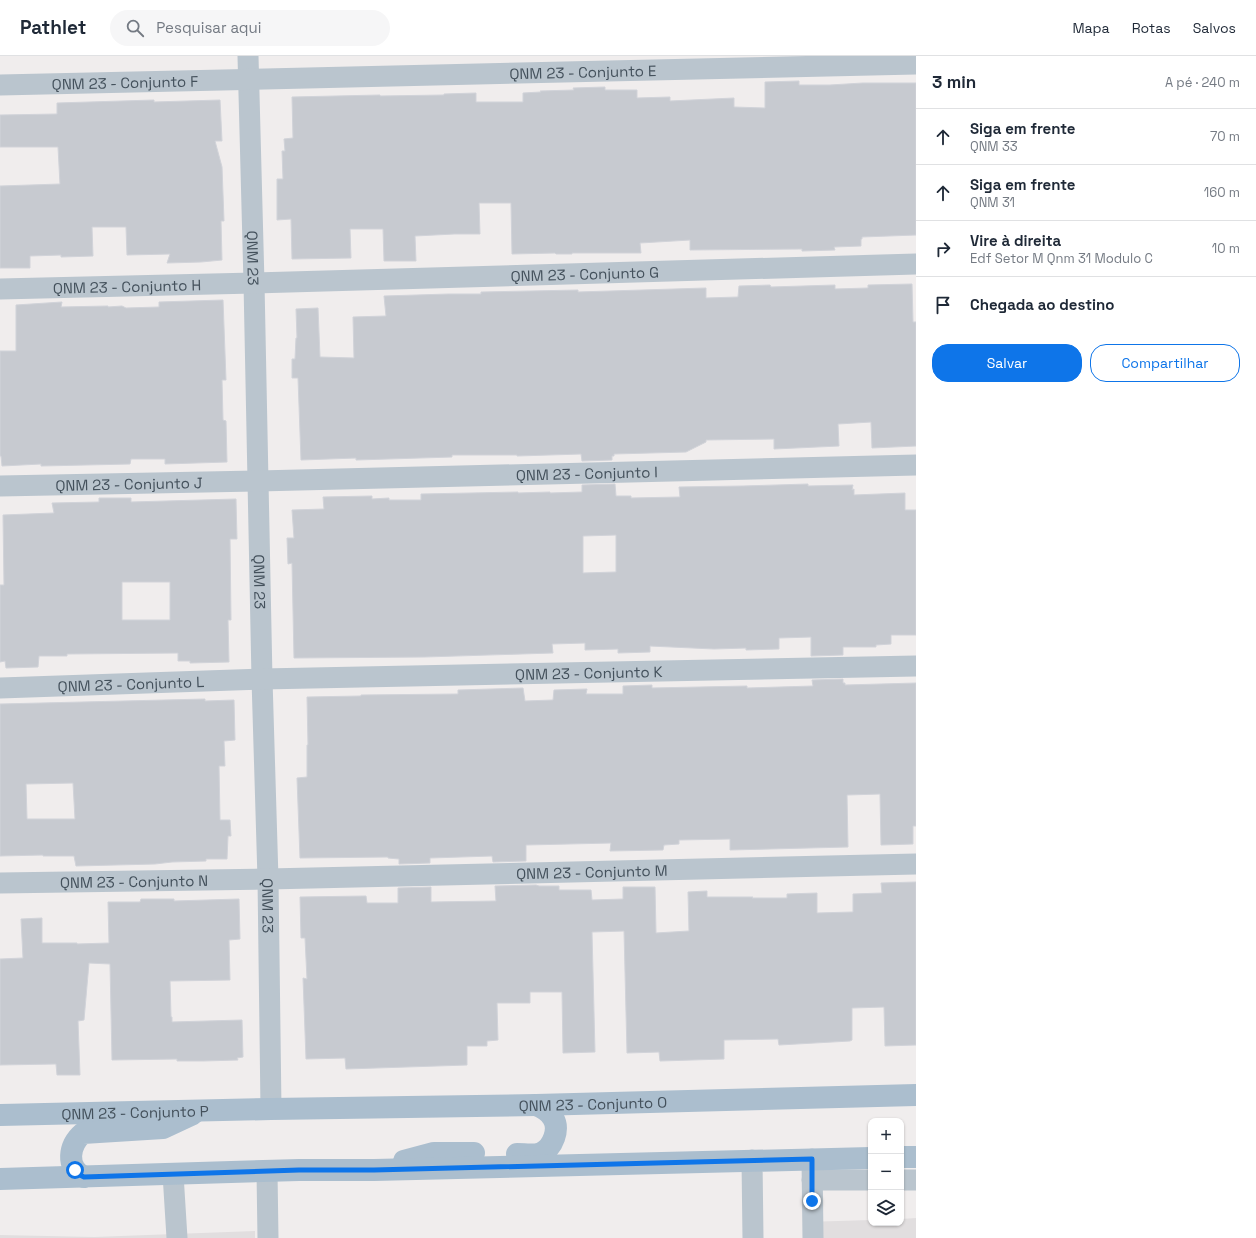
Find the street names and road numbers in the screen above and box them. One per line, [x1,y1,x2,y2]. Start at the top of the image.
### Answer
street label: QNM 23 - Conjunto E [509,60,656,83]
street label: QNM 23 - Conjunto F [51,71,198,93]
street label: QNM 23 [243,230,264,286]
street label: QNM 23 - Conjunto G [510,262,659,285]
street label: QNM 23 - Conjunto H [53,275,201,297]
street label: QNM 23 - Conjunto I [516,462,658,484]
street label: QNM 23 - Conjunto J [55,473,203,494]
street label: QNM 23 [250,554,270,610]
street label: QNM 23 - Conjunto K [515,662,663,683]
street label: QNM 23 - Conjunto L [57,671,205,696]
street label: QNM 23 - Conjunto M [516,860,668,883]
street label: QNM 23 - Conjunto N [60,870,208,892]
street label: QNM 23 [258,878,278,933]
street label: QNM 23 - Conjunto O [519,1092,667,1115]
street label: QNM 23 - Conjunto P [61,1101,209,1123]

